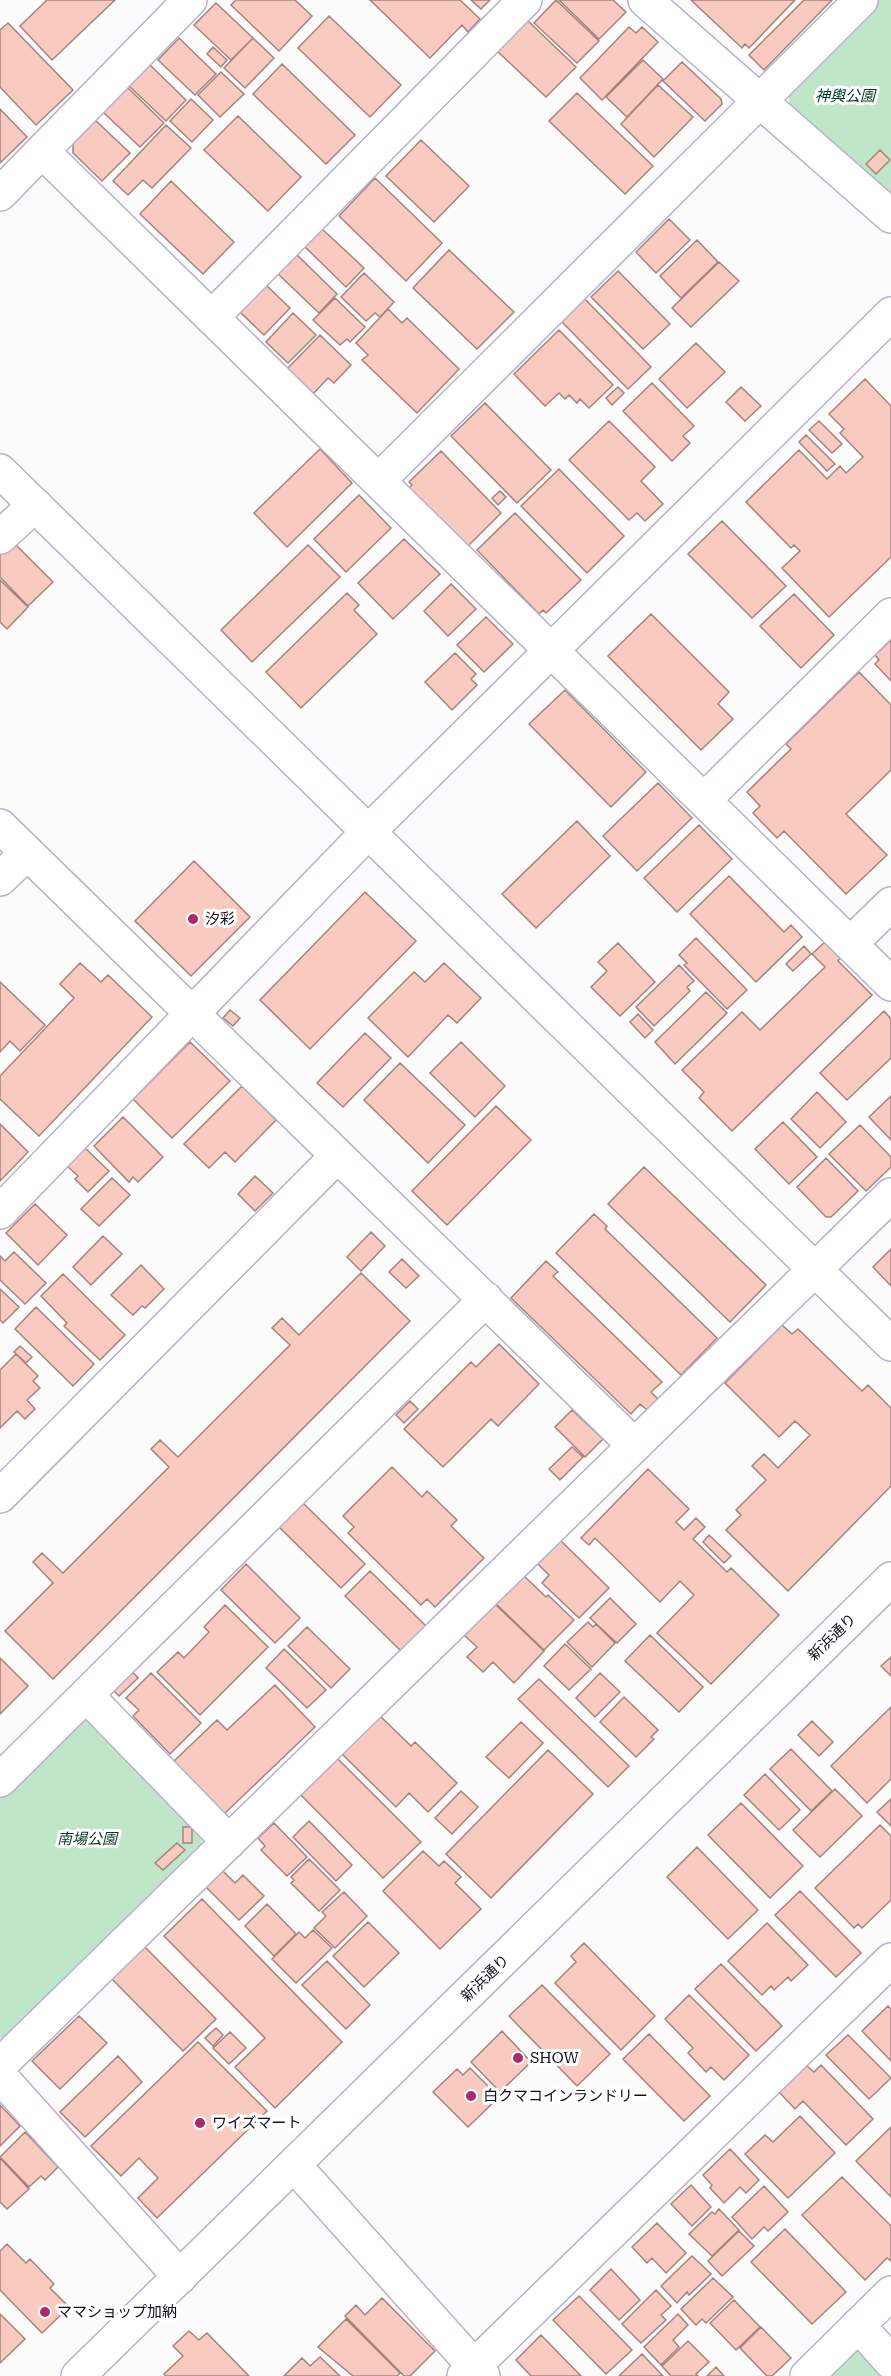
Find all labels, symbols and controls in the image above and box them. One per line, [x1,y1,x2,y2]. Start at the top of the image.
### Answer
park label: 神輿公園 [815,87,877,105]
place label: 汐彩 [205,910,235,928]
marker: 汐彩 [186,912,200,926]
street label: 新浜通り [804,1610,860,1664]
park label: 南場公園 [57,1830,119,1848]
street label: 新浜通り [457,1951,513,2005]
place label: SHOW [530,2049,580,2067]
marker: SHOW [511,2051,525,2065]
place label: 白クマコインランドリー [483,2087,648,2105]
marker: 白クマコインランドリー [464,2089,478,2103]
place label: ワイズマート [212,2114,302,2132]
marker: ワイズマート [193,2116,207,2130]
place label: ママショップ加納 [57,2303,177,2321]
marker: ママショップ加納 [38,2305,52,2319]

